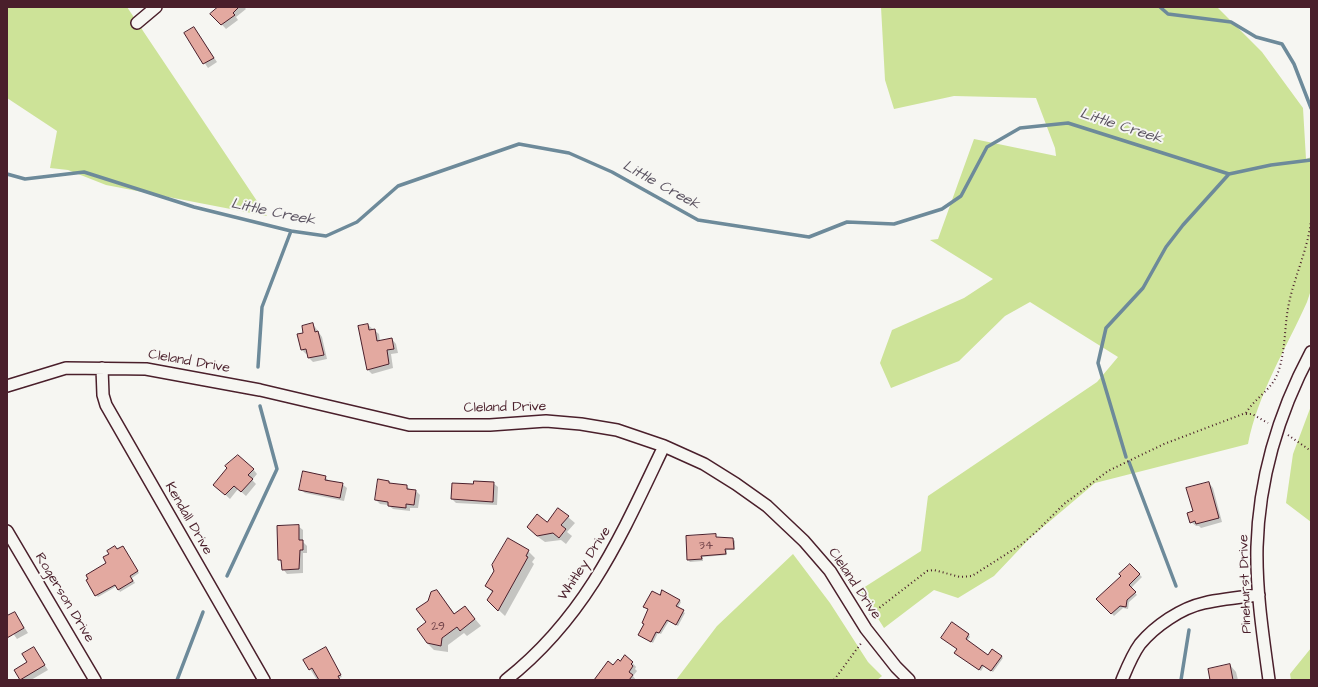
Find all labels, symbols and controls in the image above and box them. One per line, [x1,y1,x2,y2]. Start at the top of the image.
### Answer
water label: Little Creek [1078,105,1164,149]
water label: Little Creek [619,157,703,215]
water label: Little Creek [229,195,317,231]
street label: Cleland Drive [147,347,231,377]
street label: Cleland Drive [464,399,546,417]
street label: Kendall Drive [160,480,216,558]
street label: Whitley Drive [555,524,615,604]
street label: Pinehurst Drive [1236,534,1256,634]
house number: 34 [699,539,713,553]
street label: Cleland Drive [824,545,884,623]
street label: Rogerson Drive [31,550,97,646]
house number: 29 [431,620,445,634]

